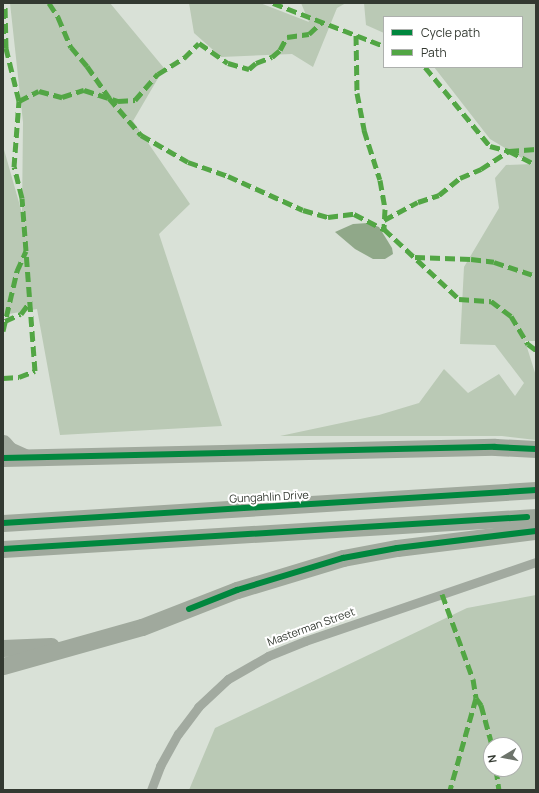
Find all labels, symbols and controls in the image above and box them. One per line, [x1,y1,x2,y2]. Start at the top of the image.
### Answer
legend [383,16,523,68]
text: Cycle path [421,24,480,41]
text: Path [421,44,447,61]
street label: Gungahlin Drive [229,488,309,506]
street label: Masterman Street [265,605,357,649]
north arrow [483,737,523,777]
text: N [484,754,500,764]

